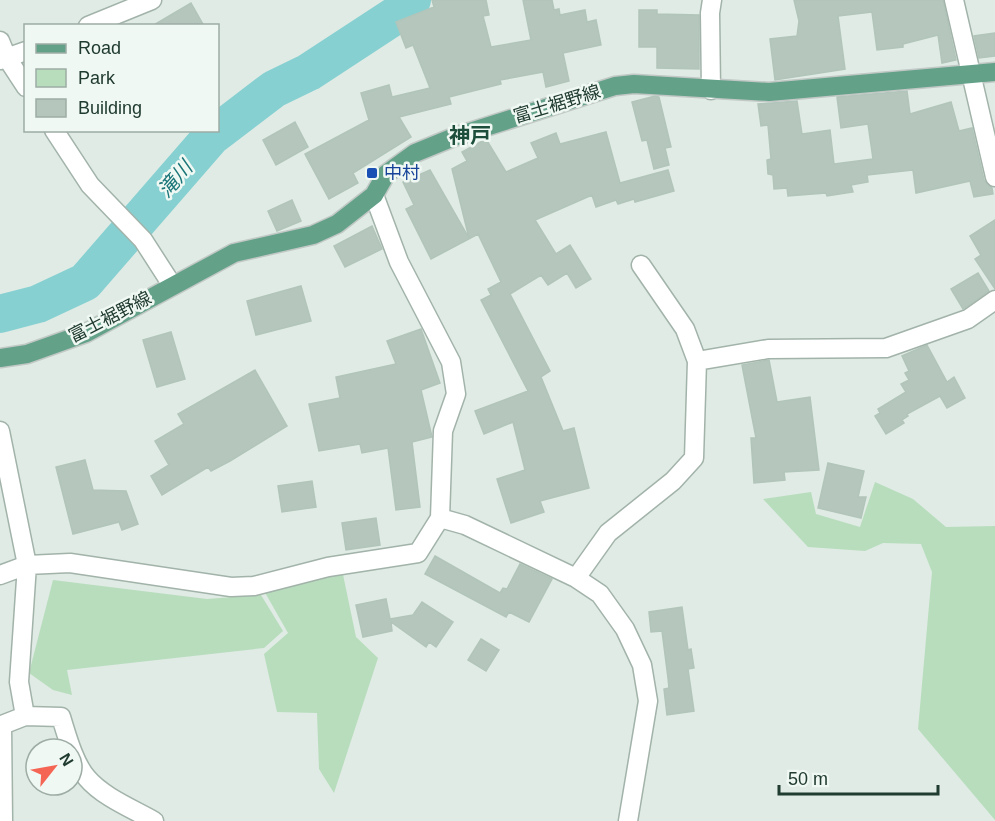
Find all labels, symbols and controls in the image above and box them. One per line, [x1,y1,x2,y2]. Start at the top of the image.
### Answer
legend [24,24,219,132]
text: Road [78,38,121,58]
text: Park [78,68,116,88]
street label: 富士裾野線 [511,81,603,127]
text: Building [78,98,142,118]
district label: 神戸 [449,124,491,147]
water label: 滝川 [154,155,198,201]
place label: 中村 [384,163,420,183]
marker: 中村 [365,166,379,180]
street label: 富士裾野線 [65,288,155,346]
north arrow [24,737,84,797]
text: N [56,750,77,769]
scale bar [779,758,938,796]
text: 50 m [788,769,828,789]

